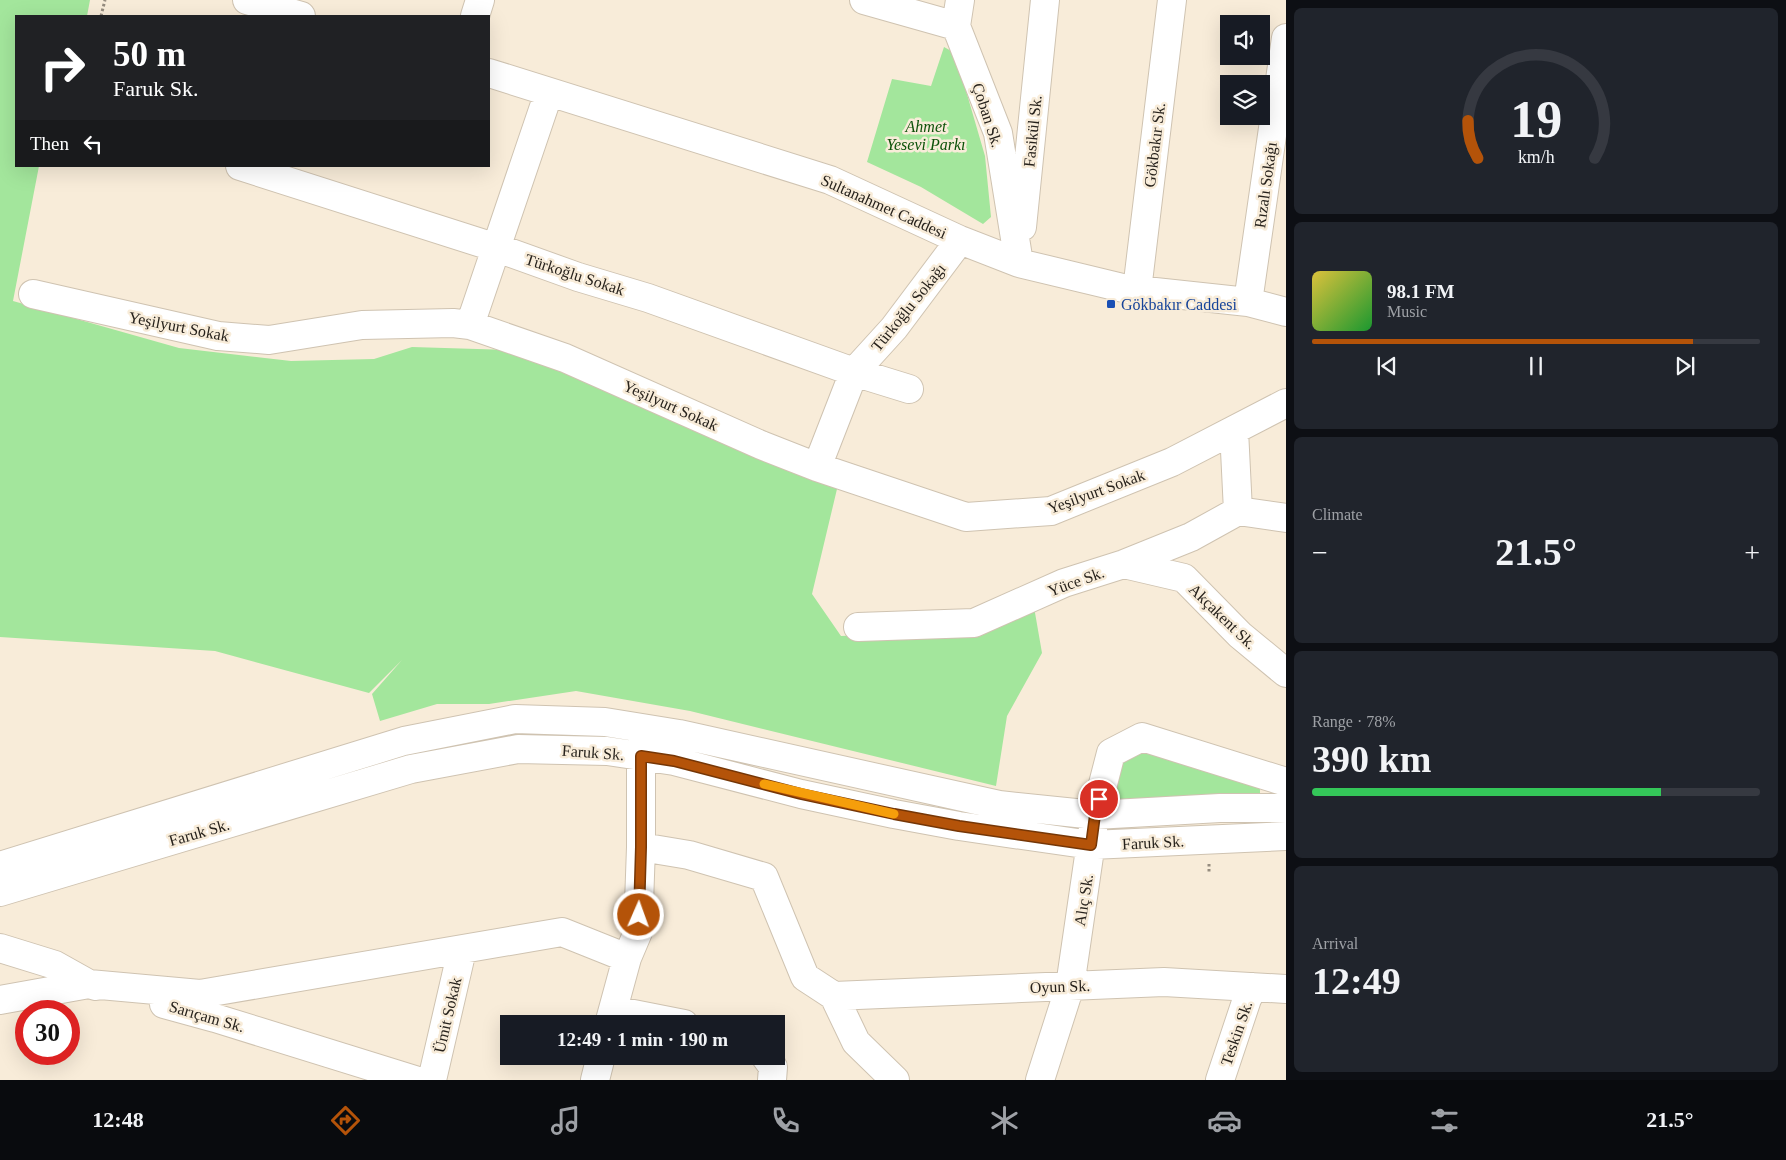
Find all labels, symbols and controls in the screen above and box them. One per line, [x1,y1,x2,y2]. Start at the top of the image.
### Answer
map controls [1220,15,1270,125]
button: sound [1220,15,1270,65]
icon: right [30,35,95,100]
text: 50 m [113,35,186,74]
button: layers [1220,75,1270,125]
text: Faruk Sk. [113,76,199,101]
street label: Çoban Sk. [968,81,1006,150]
text: 19 [1510,91,1562,148]
street label: Fasikül Sk. [1020,94,1045,168]
street label: Gökbakır Sk. [1141,102,1168,188]
park label: Ahmet Yesevi Parkı [887,118,965,153]
icon: left [79,130,107,158]
text: Then [30,133,69,154]
street label: Rızalı Sokağı [1251,140,1281,229]
text: km/h [1518,147,1554,167]
street label: Sultanahmet Caddesi [818,171,950,242]
street label: Türkoğlu Sokak [523,250,627,300]
street label: Türkoğlu Sokağı [868,260,950,355]
text: 98.1 FM [1387,281,1455,302]
place label: Gökbakır Caddesi [1121,296,1238,313]
marker: Gökbakır Caddesi [1105,298,1117,310]
text: Music [1387,303,1427,320]
street label: Yeşilyurt Sokak [127,308,231,346]
icon: previous [1373,352,1401,380]
icon: pause [1522,352,1550,380]
icon: next [1671,352,1699,380]
street label: Yeşilyurt Sokak [620,377,721,435]
street label: Yeşilyurt Sokak [1045,466,1147,518]
text: Climate [1312,506,1363,523]
text: 21.5° [1495,531,1577,573]
text: − [1312,537,1328,568]
text: + [1744,537,1760,568]
street label: Yüce Sk. [1046,563,1107,599]
street label: Akçakent Sk. [1185,580,1260,653]
text: Range · 78% [1312,713,1396,730]
text: 390 km [1312,738,1431,780]
street label: Faruk Sk. [561,742,625,763]
pin [1078,778,1120,820]
icon: arrive [1085,785,1113,813]
street label: Faruk Sk. [167,816,231,849]
street label: Faruk Sk. [1122,832,1185,853]
street label: Alıç Sk. [1071,873,1097,927]
position arrow [612,888,664,940]
text: Arrival [1312,935,1358,952]
text: 12:49 [1312,960,1401,1002]
street label: Ümit Sokak [431,976,464,1054]
street label: Oyun Sk. [1030,977,1091,997]
street label: Sarıçam Sk. [167,998,246,1036]
street label: Teskin Sk. [1217,999,1255,1068]
speed limit sign: 30 [15,1000,80,1065]
text: 12:49 · 1 min · 190 m [557,1029,728,1050]
icon: directions [328,1103,363,1138]
icon: music [548,1103,583,1138]
icon: phone [768,1103,803,1138]
icon: climate [987,1103,1022,1138]
icon: car [1207,1103,1242,1138]
icon: filters [1427,1103,1462,1138]
text: 12:48 [92,1107,144,1132]
text: 21.5° [1646,1107,1694,1132]

